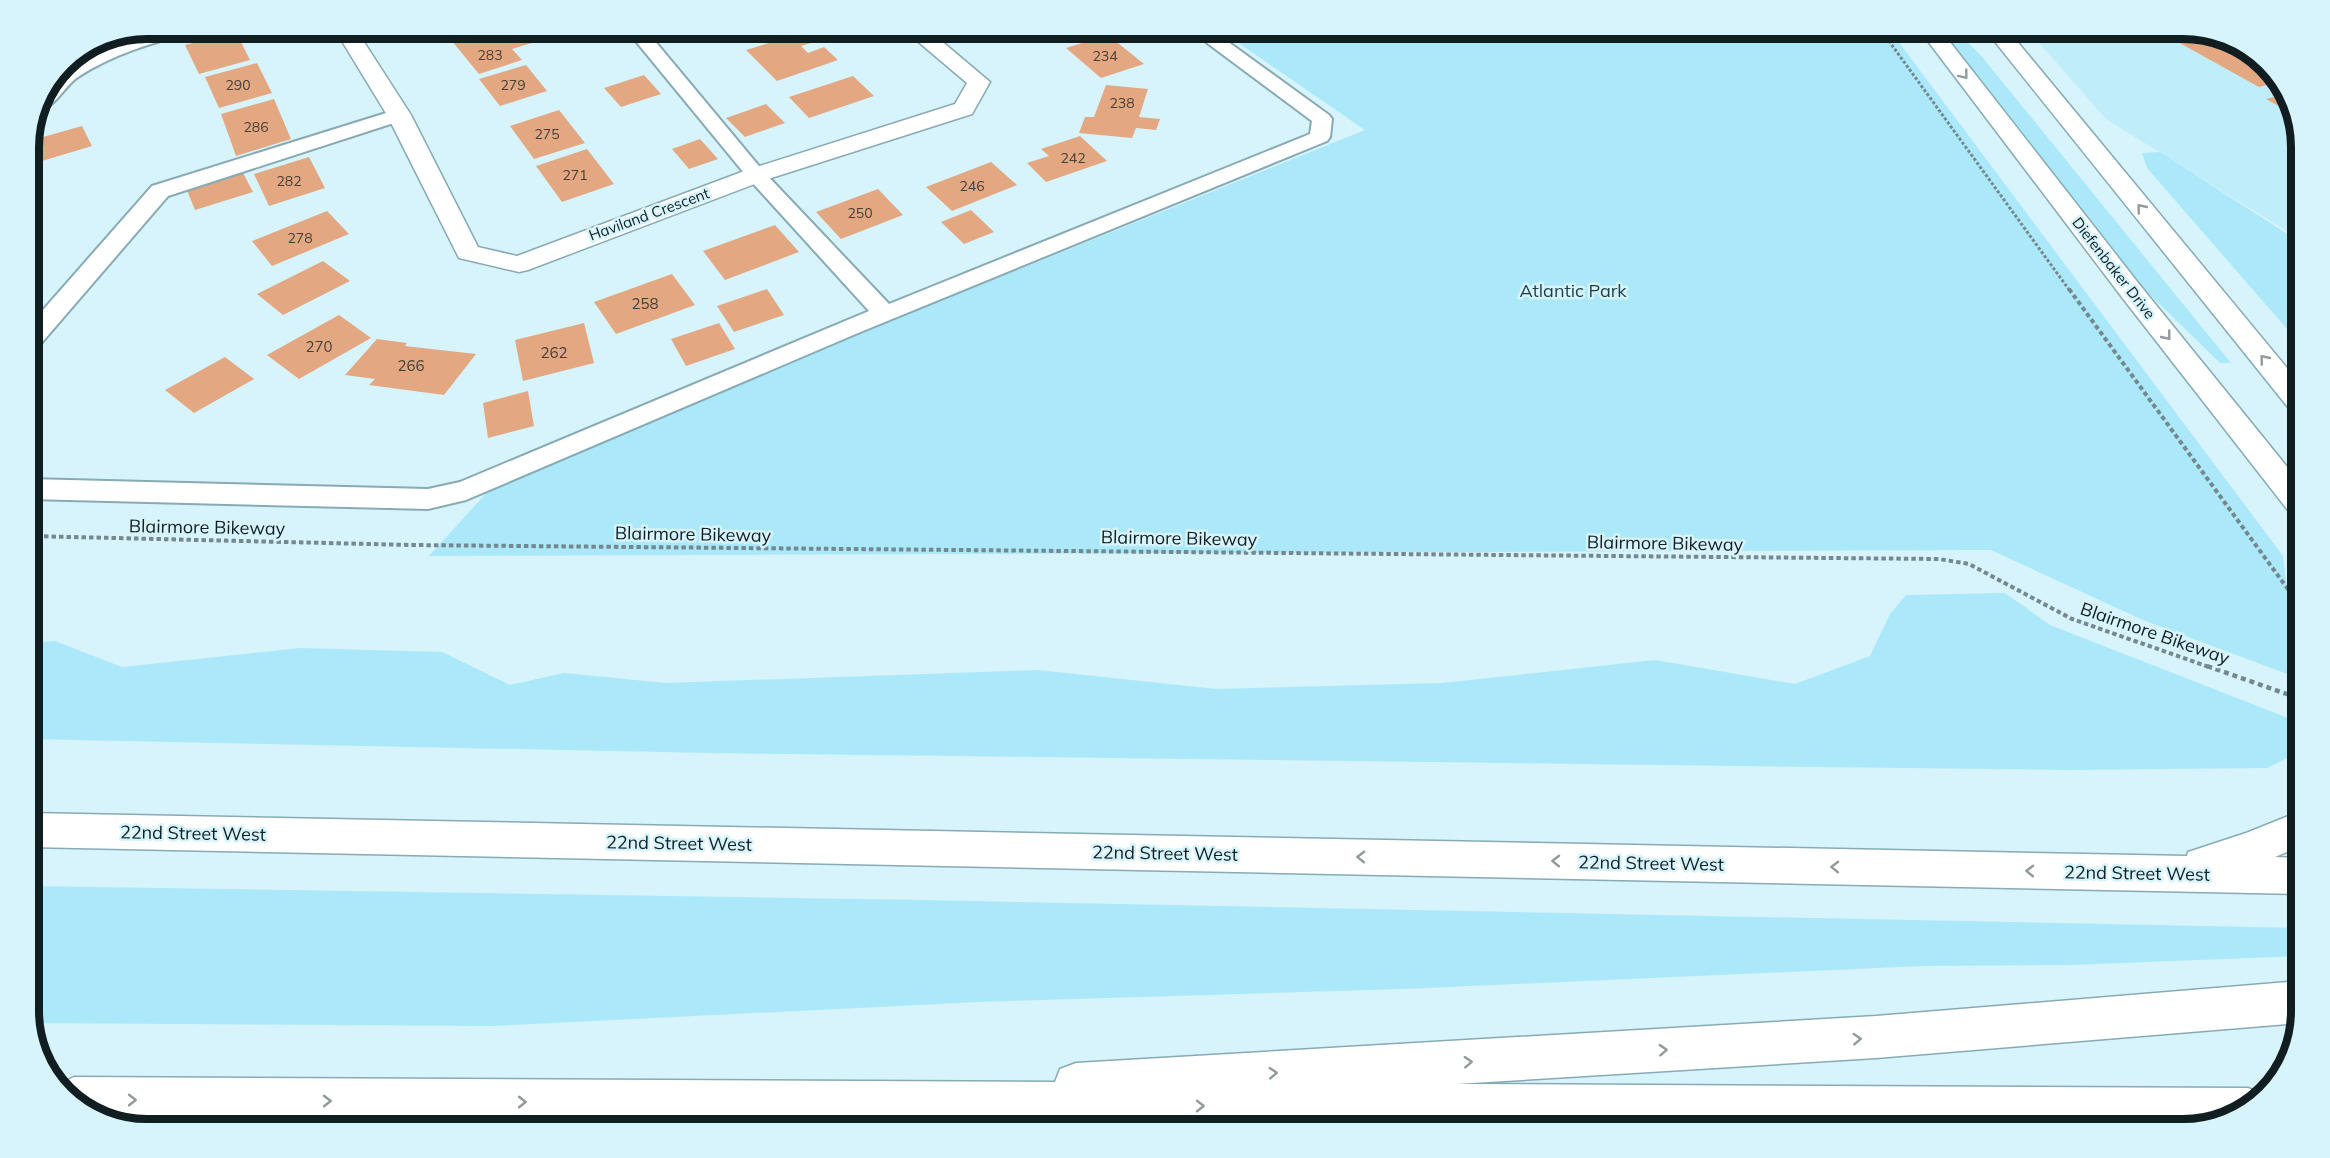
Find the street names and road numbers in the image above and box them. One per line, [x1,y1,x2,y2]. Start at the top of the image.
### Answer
street label: Haviland Crescent [586,183,712,245]
street label: Diefenbaker Drive [2068,213,2160,323]
street label: Blairmore Bikeway [129,514,286,540]
street label: Blairmore Bikeway [615,521,772,547]
street label: Blairmore Bikeway [1101,525,1258,551]
street label: Blairmore Bikeway [1587,530,1744,556]
street label: Blairmore Bikeway [2077,597,2233,669]
street label: 22nd Street West [120,820,266,846]
street label: 22nd Street West [606,830,752,856]
street label: 22nd Street West [1092,840,1238,866]
street label: 22nd Street West [1578,850,1724,876]
street label: 22nd Street West [2064,860,2210,886]

